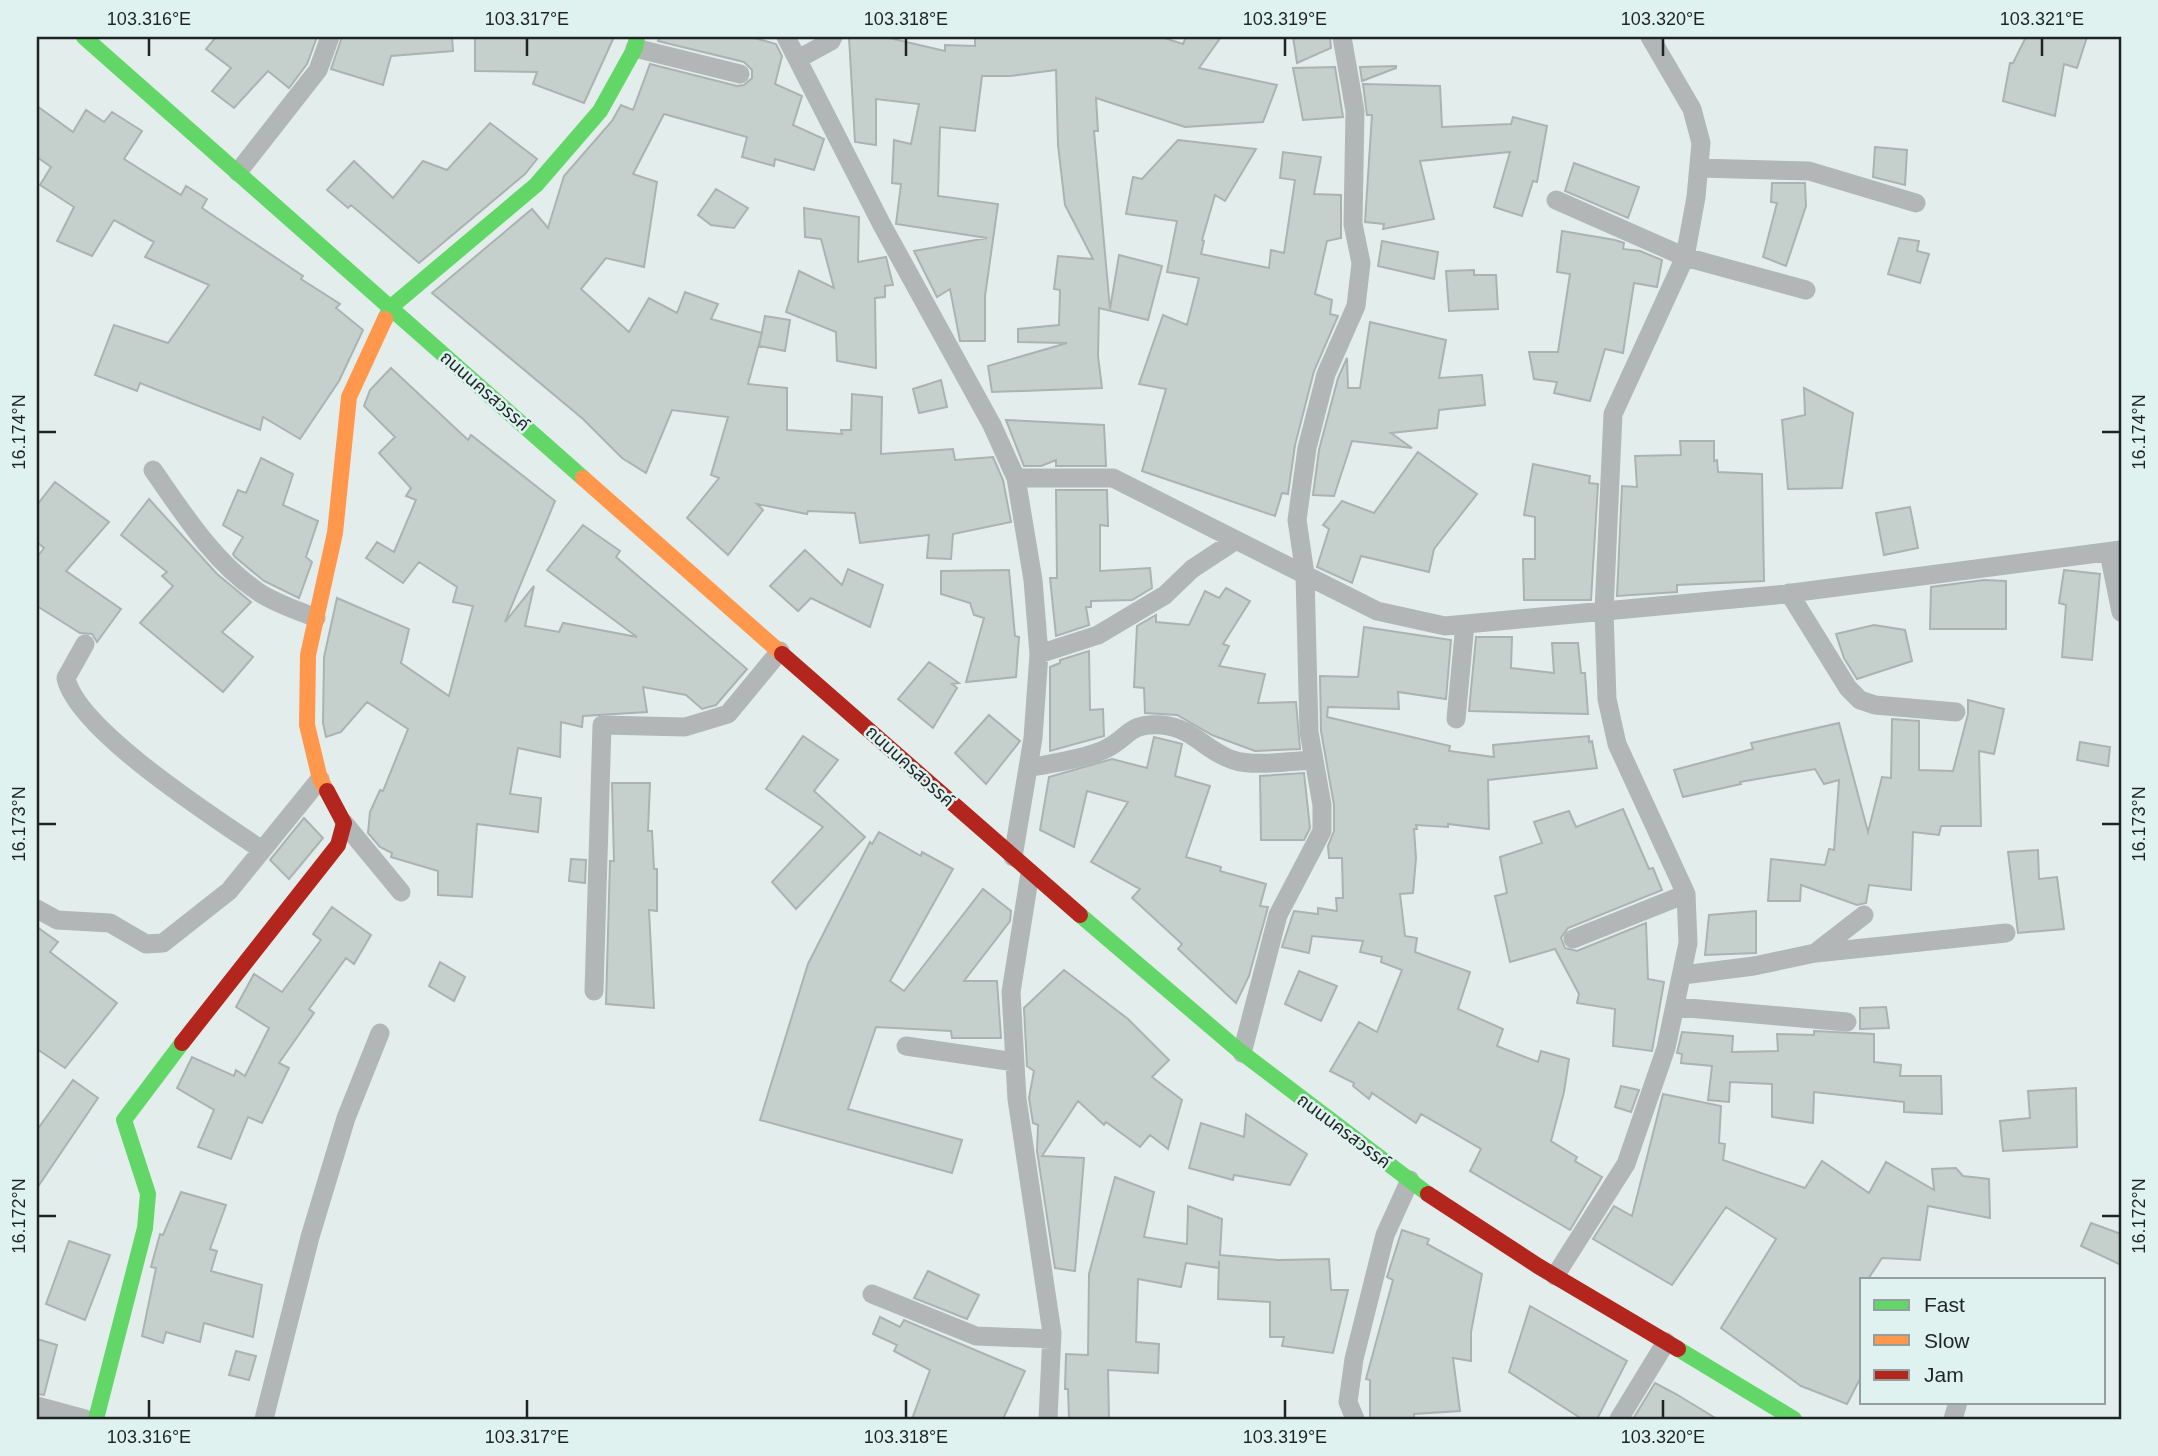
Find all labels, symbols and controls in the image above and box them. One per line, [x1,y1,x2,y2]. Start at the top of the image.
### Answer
text: 103.316°E [107,9,191,29]
text: 103.317°E [485,9,569,29]
text: 103.318°E [864,9,948,29]
text: 103.319°E [1243,9,1327,29]
text: 103.320°E [1621,9,1705,29]
text: 103.321°E [2000,9,2084,29]
street label: ถนนนครสวรรค์ [436,347,534,435]
text: 16.174°N [9,394,29,470]
text: 16.174°N [2129,394,2149,470]
street label: ถนนนครสวรรค์ [862,721,958,811]
text: 16.173°N [9,786,29,862]
text: 16.173°N [2129,786,2149,862]
street label: ถนนนครสวรรค์ [1293,1089,1395,1173]
text: 16.172°N [9,1178,29,1254]
text: 16.172°N [2129,1178,2149,1254]
legend [1860,1278,2106,1404]
text: Fast [1924,1293,1965,1316]
text: Slow [1924,1329,1970,1352]
text: Jam [1924,1363,1964,1386]
text: 103.316°E [107,1427,191,1447]
text: 103.317°E [485,1427,569,1447]
text: 103.318°E [864,1427,948,1447]
text: 103.319°E [1243,1427,1327,1447]
text: 103.320°E [1621,1427,1705,1447]

